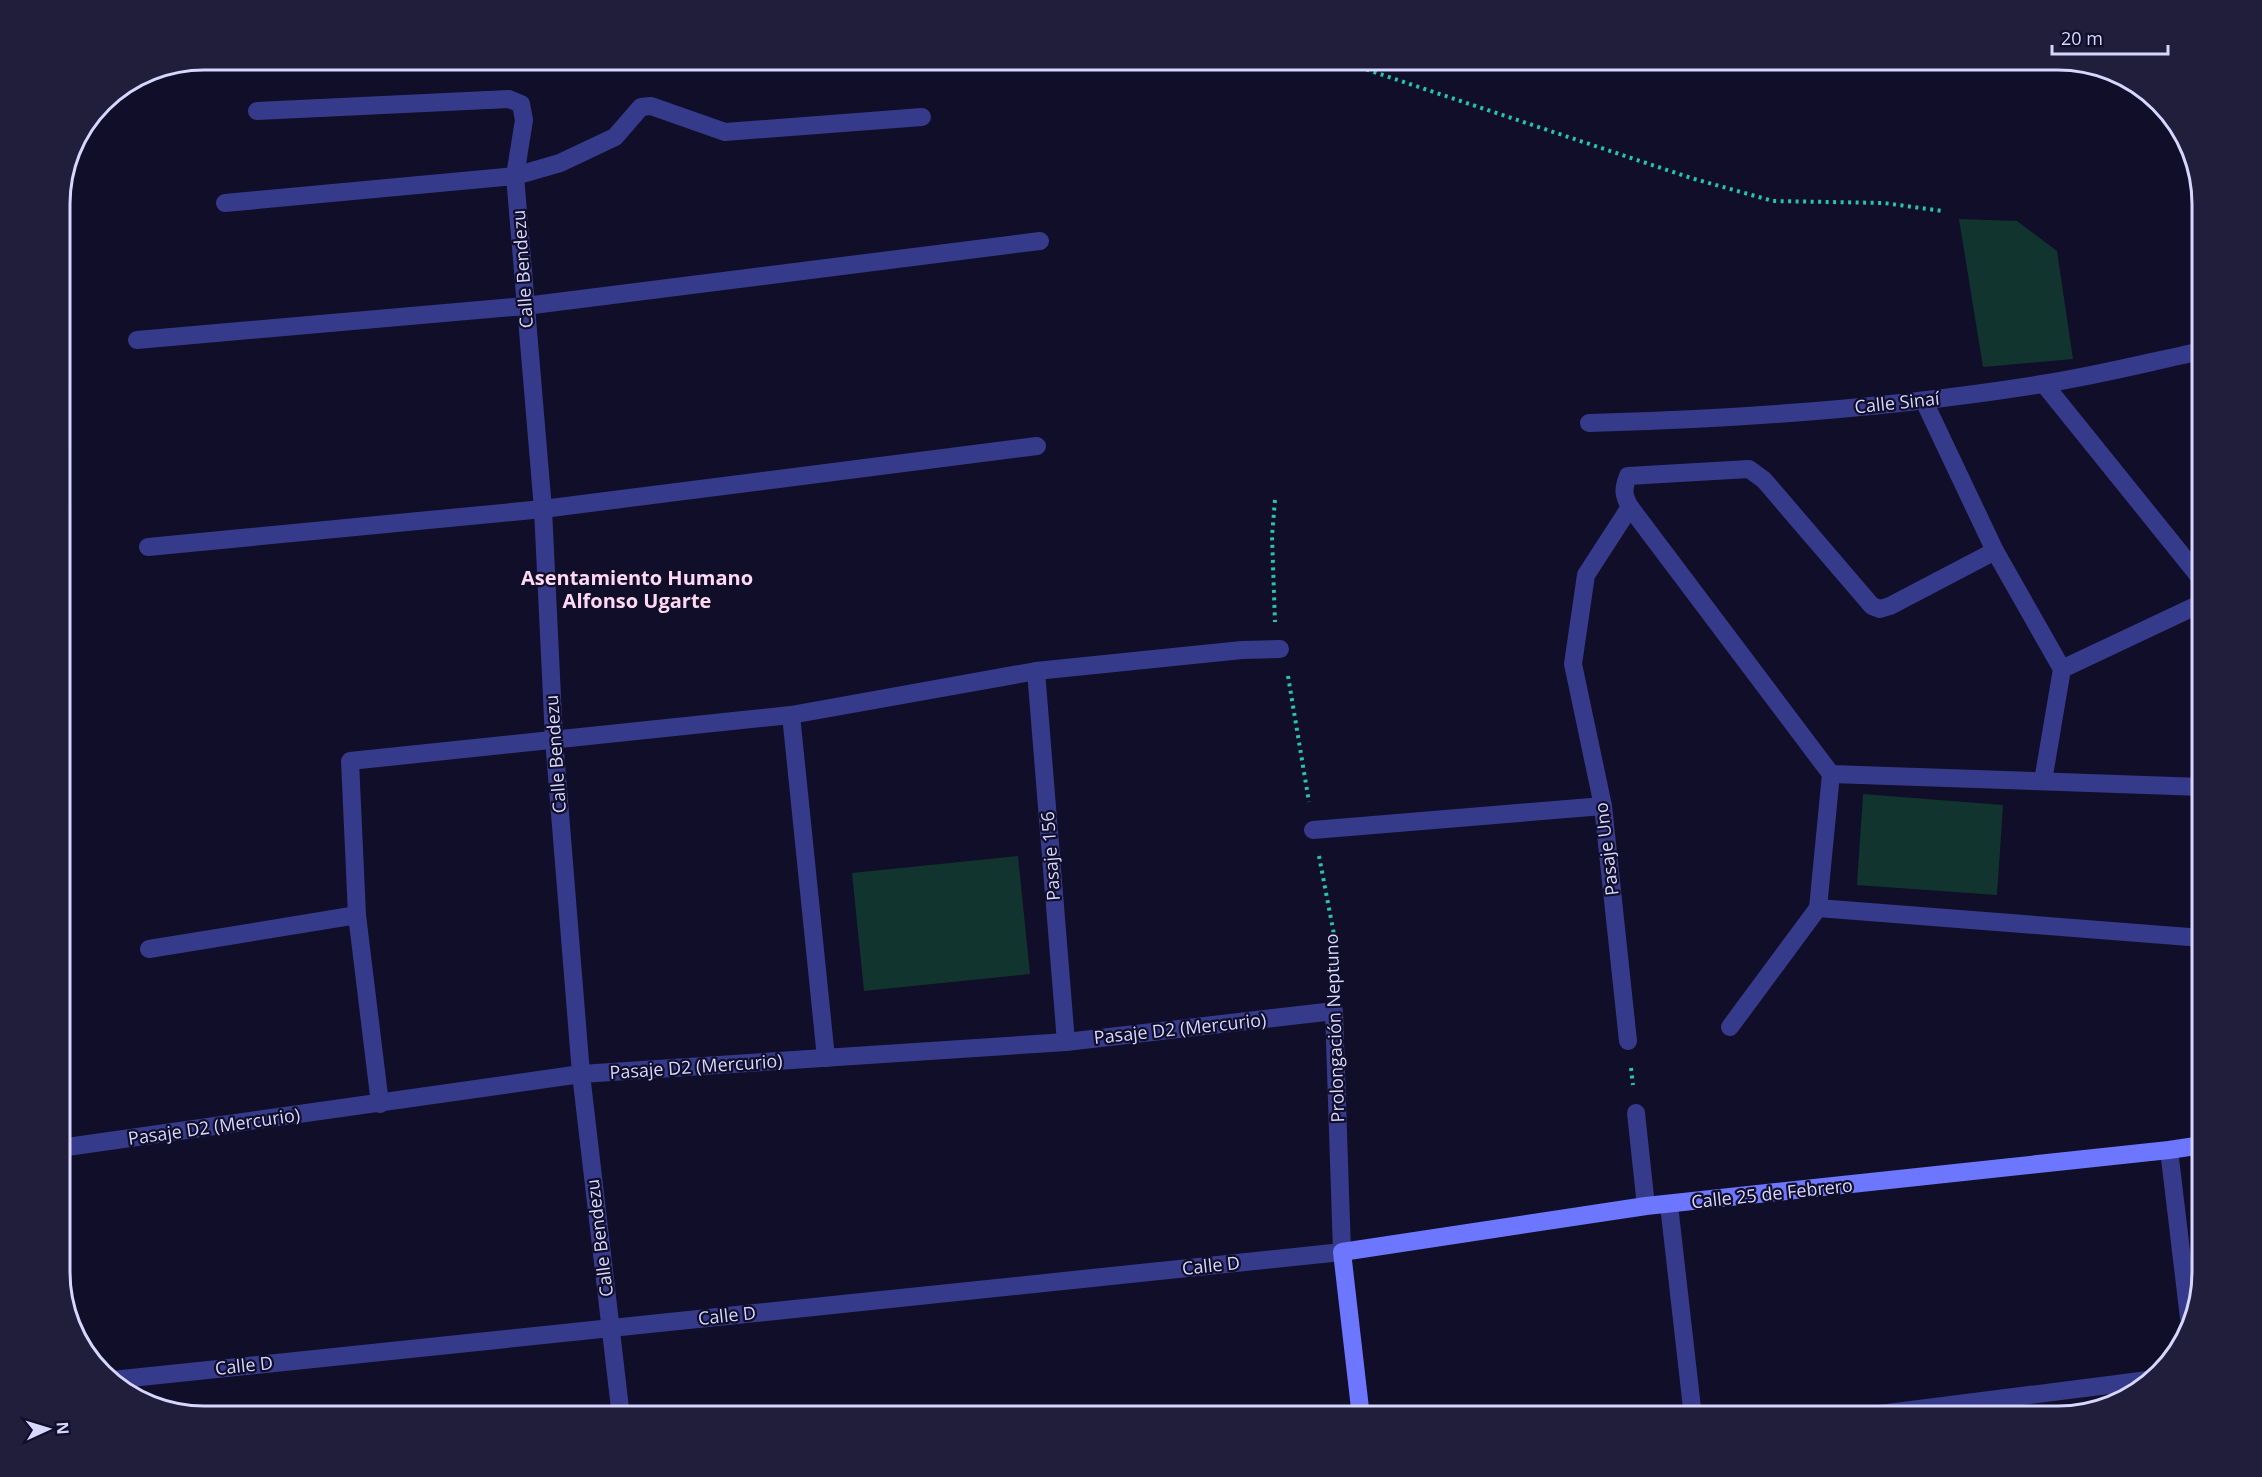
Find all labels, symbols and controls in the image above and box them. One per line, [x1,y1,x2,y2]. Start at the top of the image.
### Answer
scale bar [2052,18,2168,56]
text: 20 m [2061,26,2103,50]
street label: Calle Bendezu [506,209,538,329]
street label: Calle Sinaí [1853,386,1941,418]
district label: Asentamiento Humano Alfonso Ugarte [521,564,753,614]
street label: Calle Bendezu [539,694,571,814]
street label: Pasaje Uno [1588,801,1624,897]
street label: Pasaje 156 [1035,811,1065,902]
street label: Prolongación Neptuno [1319,933,1349,1123]
street label: Pasaje D2 (Mercurio) [1092,1007,1267,1049]
street label: Pasaje D2 (Mercurio) [609,1048,783,1084]
street label: Pasaje D2 (Mercurio) [126,1102,301,1150]
street label: Calle 25 de Febrero [1690,1173,1854,1213]
street label: Calle Bendezu [580,1178,618,1298]
street label: Calle D [1181,1250,1241,1280]
street label: Calle D [697,1300,757,1330]
street label: Calle D [214,1350,274,1380]
north arrow [18,1399,78,1459]
text: N [52,1421,74,1435]

